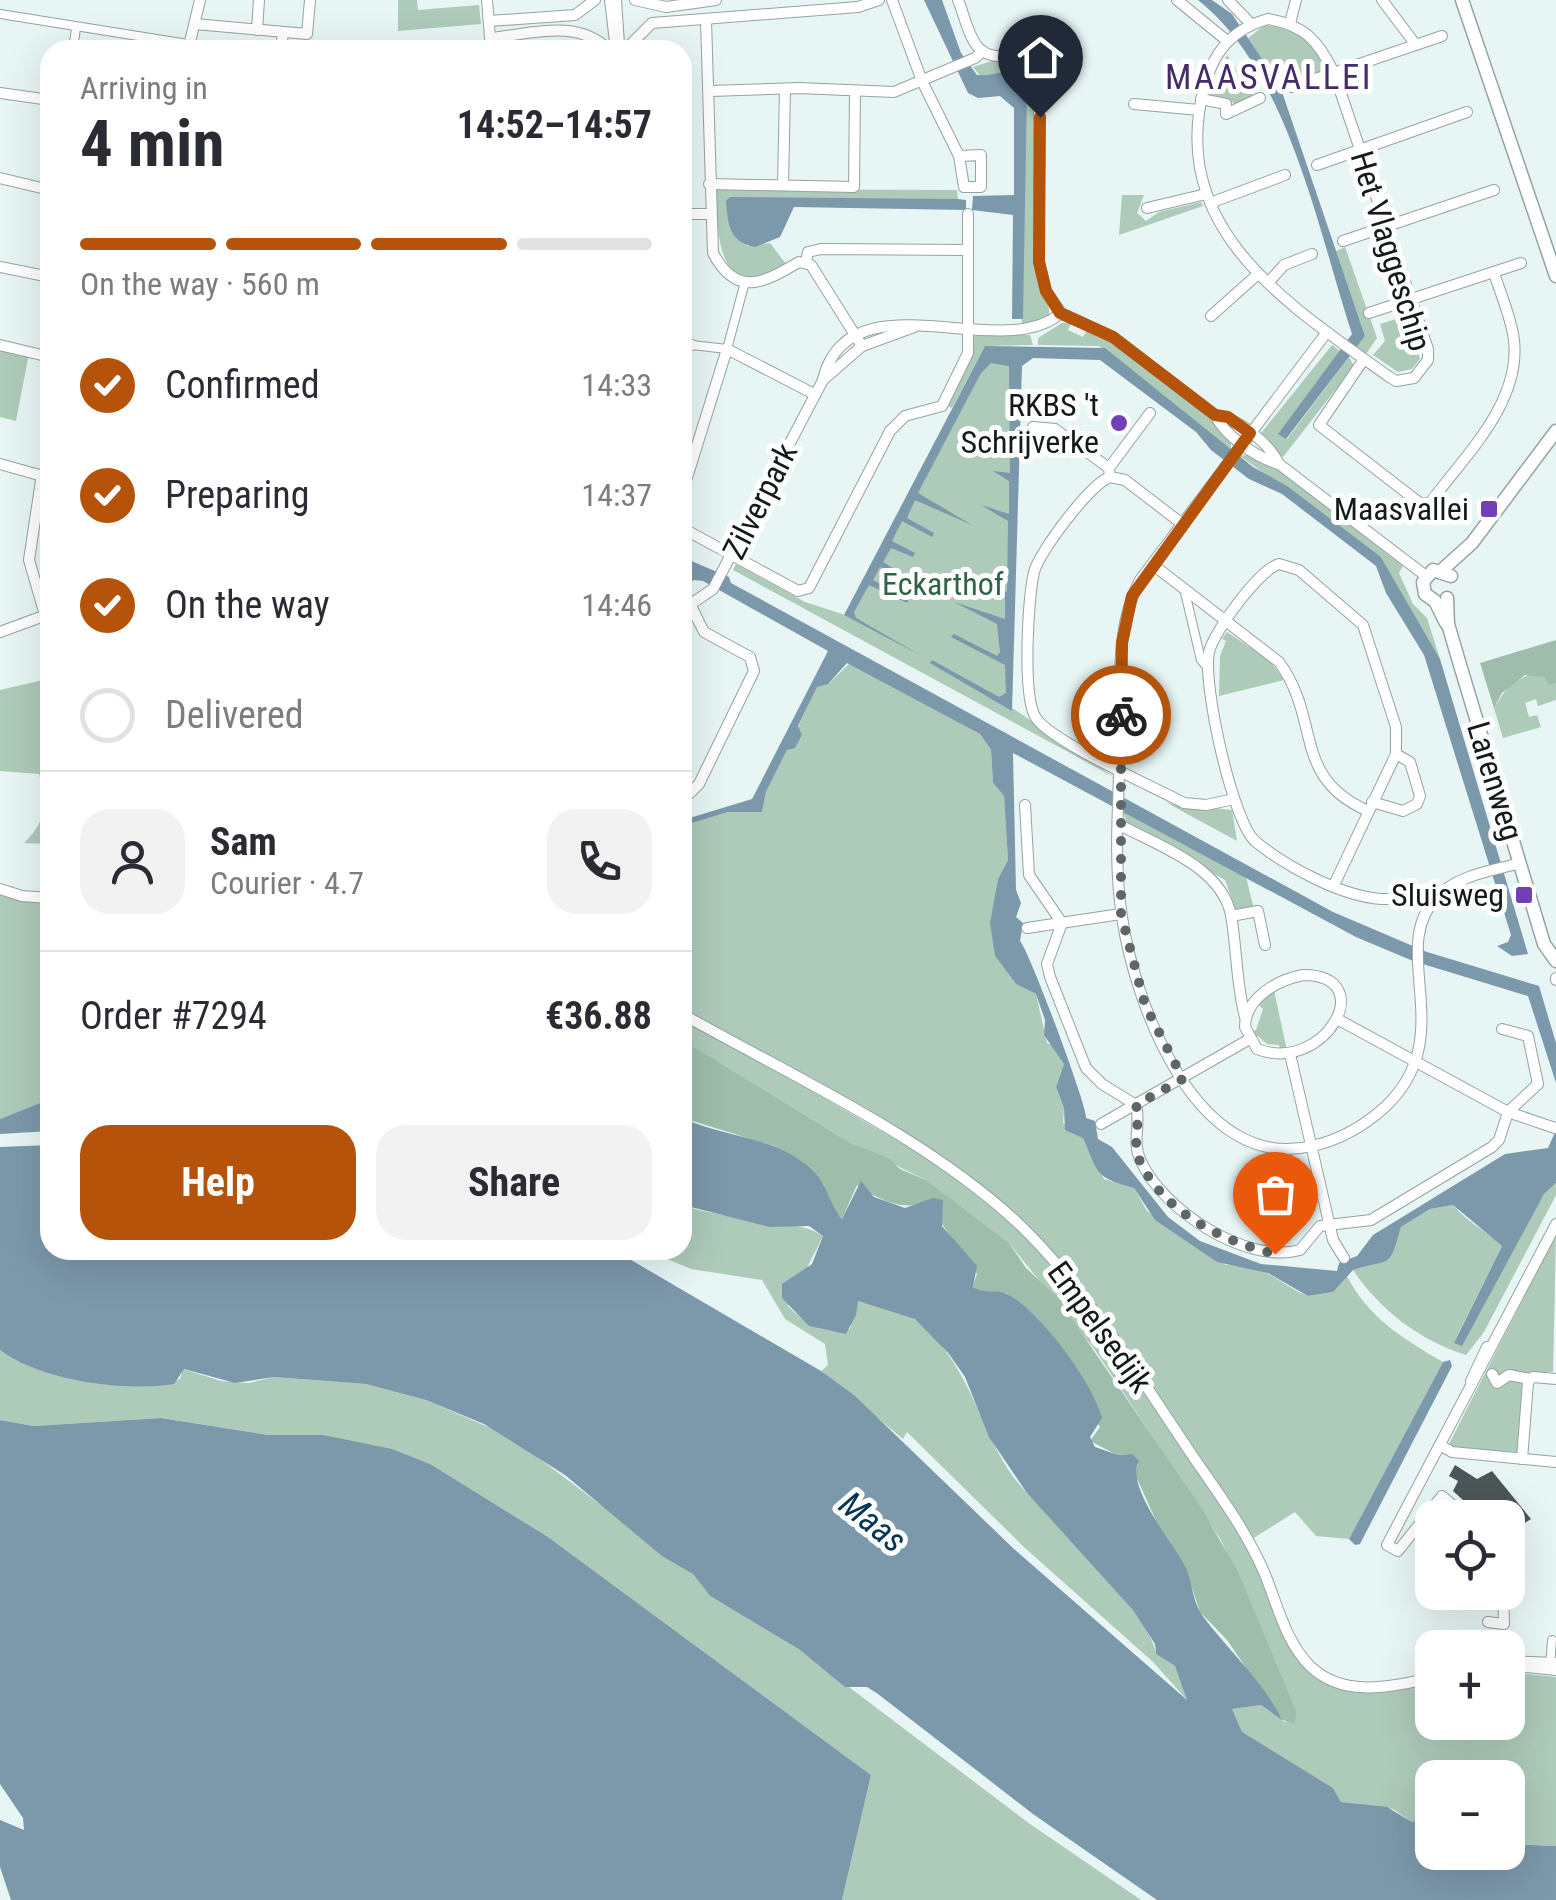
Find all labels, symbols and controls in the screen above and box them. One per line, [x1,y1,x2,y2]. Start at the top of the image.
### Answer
pin [998,15,1083,118]
icon: home [1013,30,1068,85]
district label: MAASVALLEI [1165,57,1373,98]
text: Arriving in [80,69,208,107]
text: 14:52–14:57 [457,103,652,147]
text: 4 min [80,106,224,182]
street label: Het Vlaggeschip [1343,147,1439,355]
text: On the way · 560 m [80,265,320,303]
icon: check [80,358,135,413]
text: Confirmed [165,363,320,407]
text: 14:33 [581,366,652,404]
place label: RKBS 't Schrijverke [961,386,1099,461]
marker: RKBS 't Schrijverke [1108,412,1130,434]
street label: Zilverpark [715,436,806,565]
icon: check [80,468,135,523]
text: Preparing [165,473,310,517]
text: 14:37 [581,476,652,514]
place label: Maasvallei [1334,490,1469,528]
marker: Maasvallei [1478,498,1500,520]
park label: Eckarthof [882,565,1004,603]
icon: check [80,578,135,633]
text: On the way [165,583,330,627]
text: 14:46 [581,586,652,624]
courier [1071,665,1171,765]
icon: bike [1094,688,1149,743]
text: Delivered [165,693,304,737]
street label: Larenweg [1459,717,1531,845]
button: person [80,809,185,914]
button: phone [547,809,652,914]
text: Sam [210,820,277,864]
text: Courier · 4.7 [210,864,364,902]
place label: Sluisweg [1391,876,1504,914]
marker: Sluisweg [1513,884,1535,906]
text: Order #7294 [80,994,267,1038]
text: €36.88 [545,994,652,1038]
button: Help [80,1125,356,1240]
button: Share [376,1125,652,1240]
pin [1233,1152,1318,1255]
icon: bag [1248,1167,1303,1222]
street label: Empelsedijk [1040,1254,1161,1400]
water label: Maas [831,1483,914,1562]
map controls [1415,1500,1525,1870]
button: locate [1415,1500,1525,1610]
button: + [1415,1630,1525,1740]
button: − [1415,1760,1525,1870]

